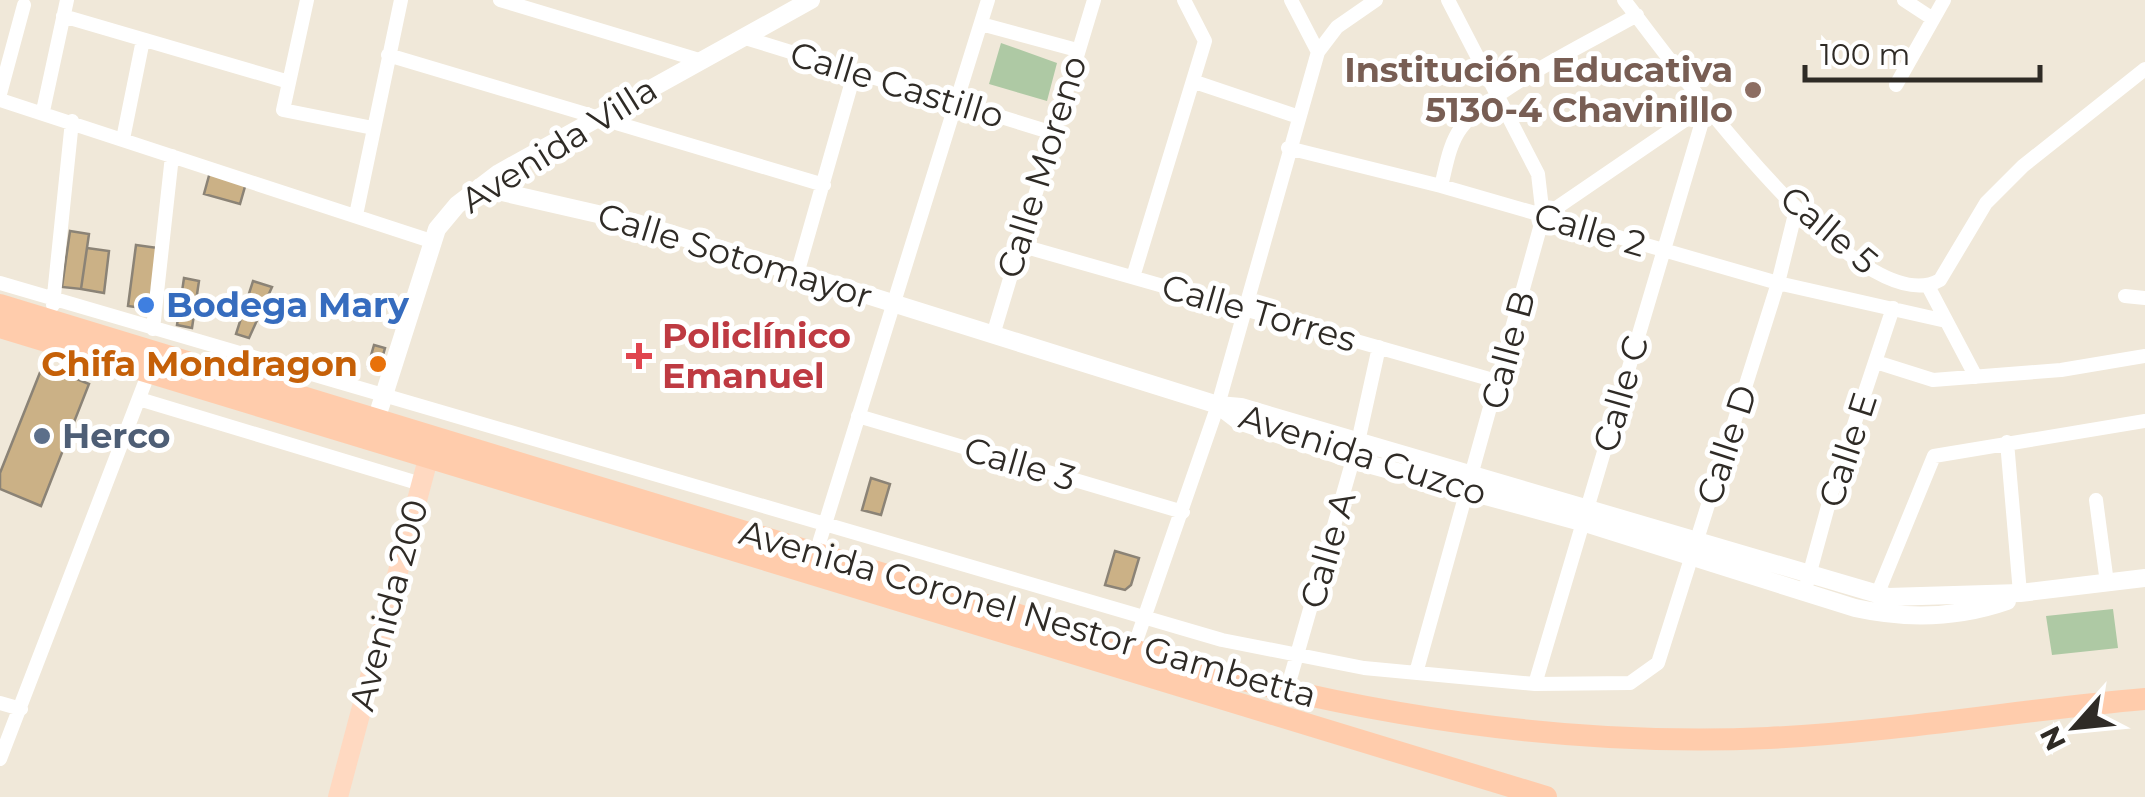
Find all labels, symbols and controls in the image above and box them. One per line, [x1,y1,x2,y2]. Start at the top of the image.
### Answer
scale bar [1805,20,2040,82]
street label: Calle Castillo [785,32,1009,137]
text: 100 m [1820,36,1910,73]
place label: Institución Educativa 5130-4 Chavinillo [1344,48,1733,131]
street label: Calle Moreno [987,51,1096,283]
street label: Avenida Villa [453,67,665,222]
marker: Institución Educativa 5130-4 Chavinillo [1742,79,1764,101]
street label: Calle 5 [1772,176,1887,283]
street label: Calle Sotomayor [593,193,878,318]
street label: Calle 2 [1529,193,1651,266]
street label: Calle Torres [1157,264,1361,361]
place label: Bodega Mary [166,283,410,326]
street label: Calle B [1471,286,1544,414]
marker: Bodega Mary [135,294,157,316]
place label: Policlínico Emanuel [662,314,851,397]
street label: Calle C [1583,331,1658,457]
place label: Chifa Mondragon [41,342,358,385]
marker: Policlínico Emanuel [626,343,652,369]
marker: Chifa Mondragon [367,353,389,375]
street label: Calle D [1687,380,1766,510]
street label: Calle E [1809,387,1886,512]
street label: Avenida Cuzco [1234,394,1492,515]
place label: Herco [62,414,171,457]
marker: Herco [31,425,53,447]
street label: Calle 3 [959,427,1081,500]
street label: Calle A [1290,486,1365,613]
street label: Avenida 200 [340,495,437,715]
street label: Avenida Coronel Nestor Gambetta [735,510,1322,717]
north arrow [2025,677,2125,777]
text: N [2032,721,2073,756]

